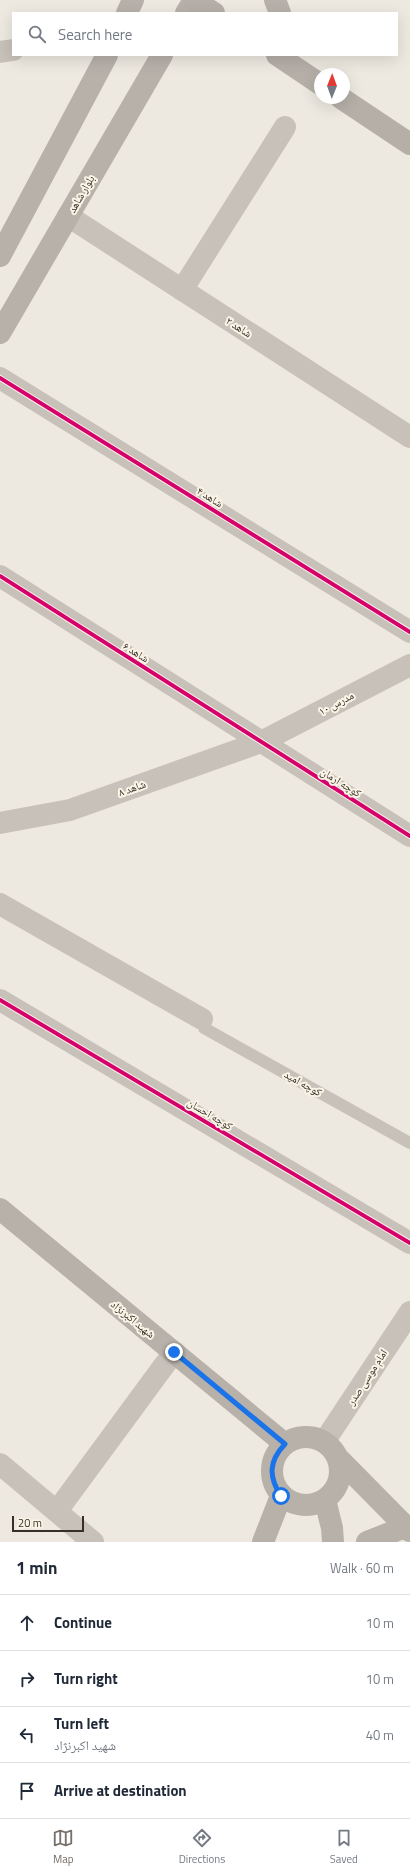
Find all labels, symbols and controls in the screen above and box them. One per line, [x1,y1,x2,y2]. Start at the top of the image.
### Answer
search box [12,12,398,56]
icon: search [26,23,48,45]
text: Search here [58,23,132,46]
north arrow [314,68,350,104]
street label: بلوار شاهد [64,172,98,216]
street label: شاهد ۲ [223,313,255,341]
street label: شاهد ۴ [194,483,226,511]
street label: شاهد ۶ [120,638,152,666]
street label: مدرس ۱۰ [315,687,357,719]
street label: کوچه ارمان [318,763,365,801]
street label: شاهد ۸ [116,776,148,800]
street label: کوچه امید [281,1066,325,1100]
street label: کوچه احسان [184,1094,236,1134]
street label: شهید اکبرنژاد [108,1296,158,1342]
route end [165,1343,183,1361]
street label: امام موسی صدر [342,1346,391,1409]
route start [272,1487,290,1505]
scale bar [12,1514,84,1533]
text: 20 m [18,1515,42,1531]
text: 1 min [16,1555,57,1581]
text: Walk · 60 m [330,1558,394,1578]
text: Continue [54,1611,112,1634]
icon: ahead [16,1612,38,1634]
text: 10 m [366,1613,394,1633]
text: Turn right [54,1667,118,1690]
icon: right [16,1668,38,1690]
text: 10 m [366,1669,394,1689]
text: Turn left [54,1712,109,1735]
icon: left [16,1724,38,1746]
text: 40 m [366,1725,394,1745]
text: شهید اکبرنژاد [54,1735,116,1755]
text: Arrive at destination [54,1779,187,1802]
icon: arrive [16,1780,38,1802]
tab: Map [52,1827,74,1867]
tab: Directions [179,1827,225,1867]
tab: Saved [330,1827,358,1867]

